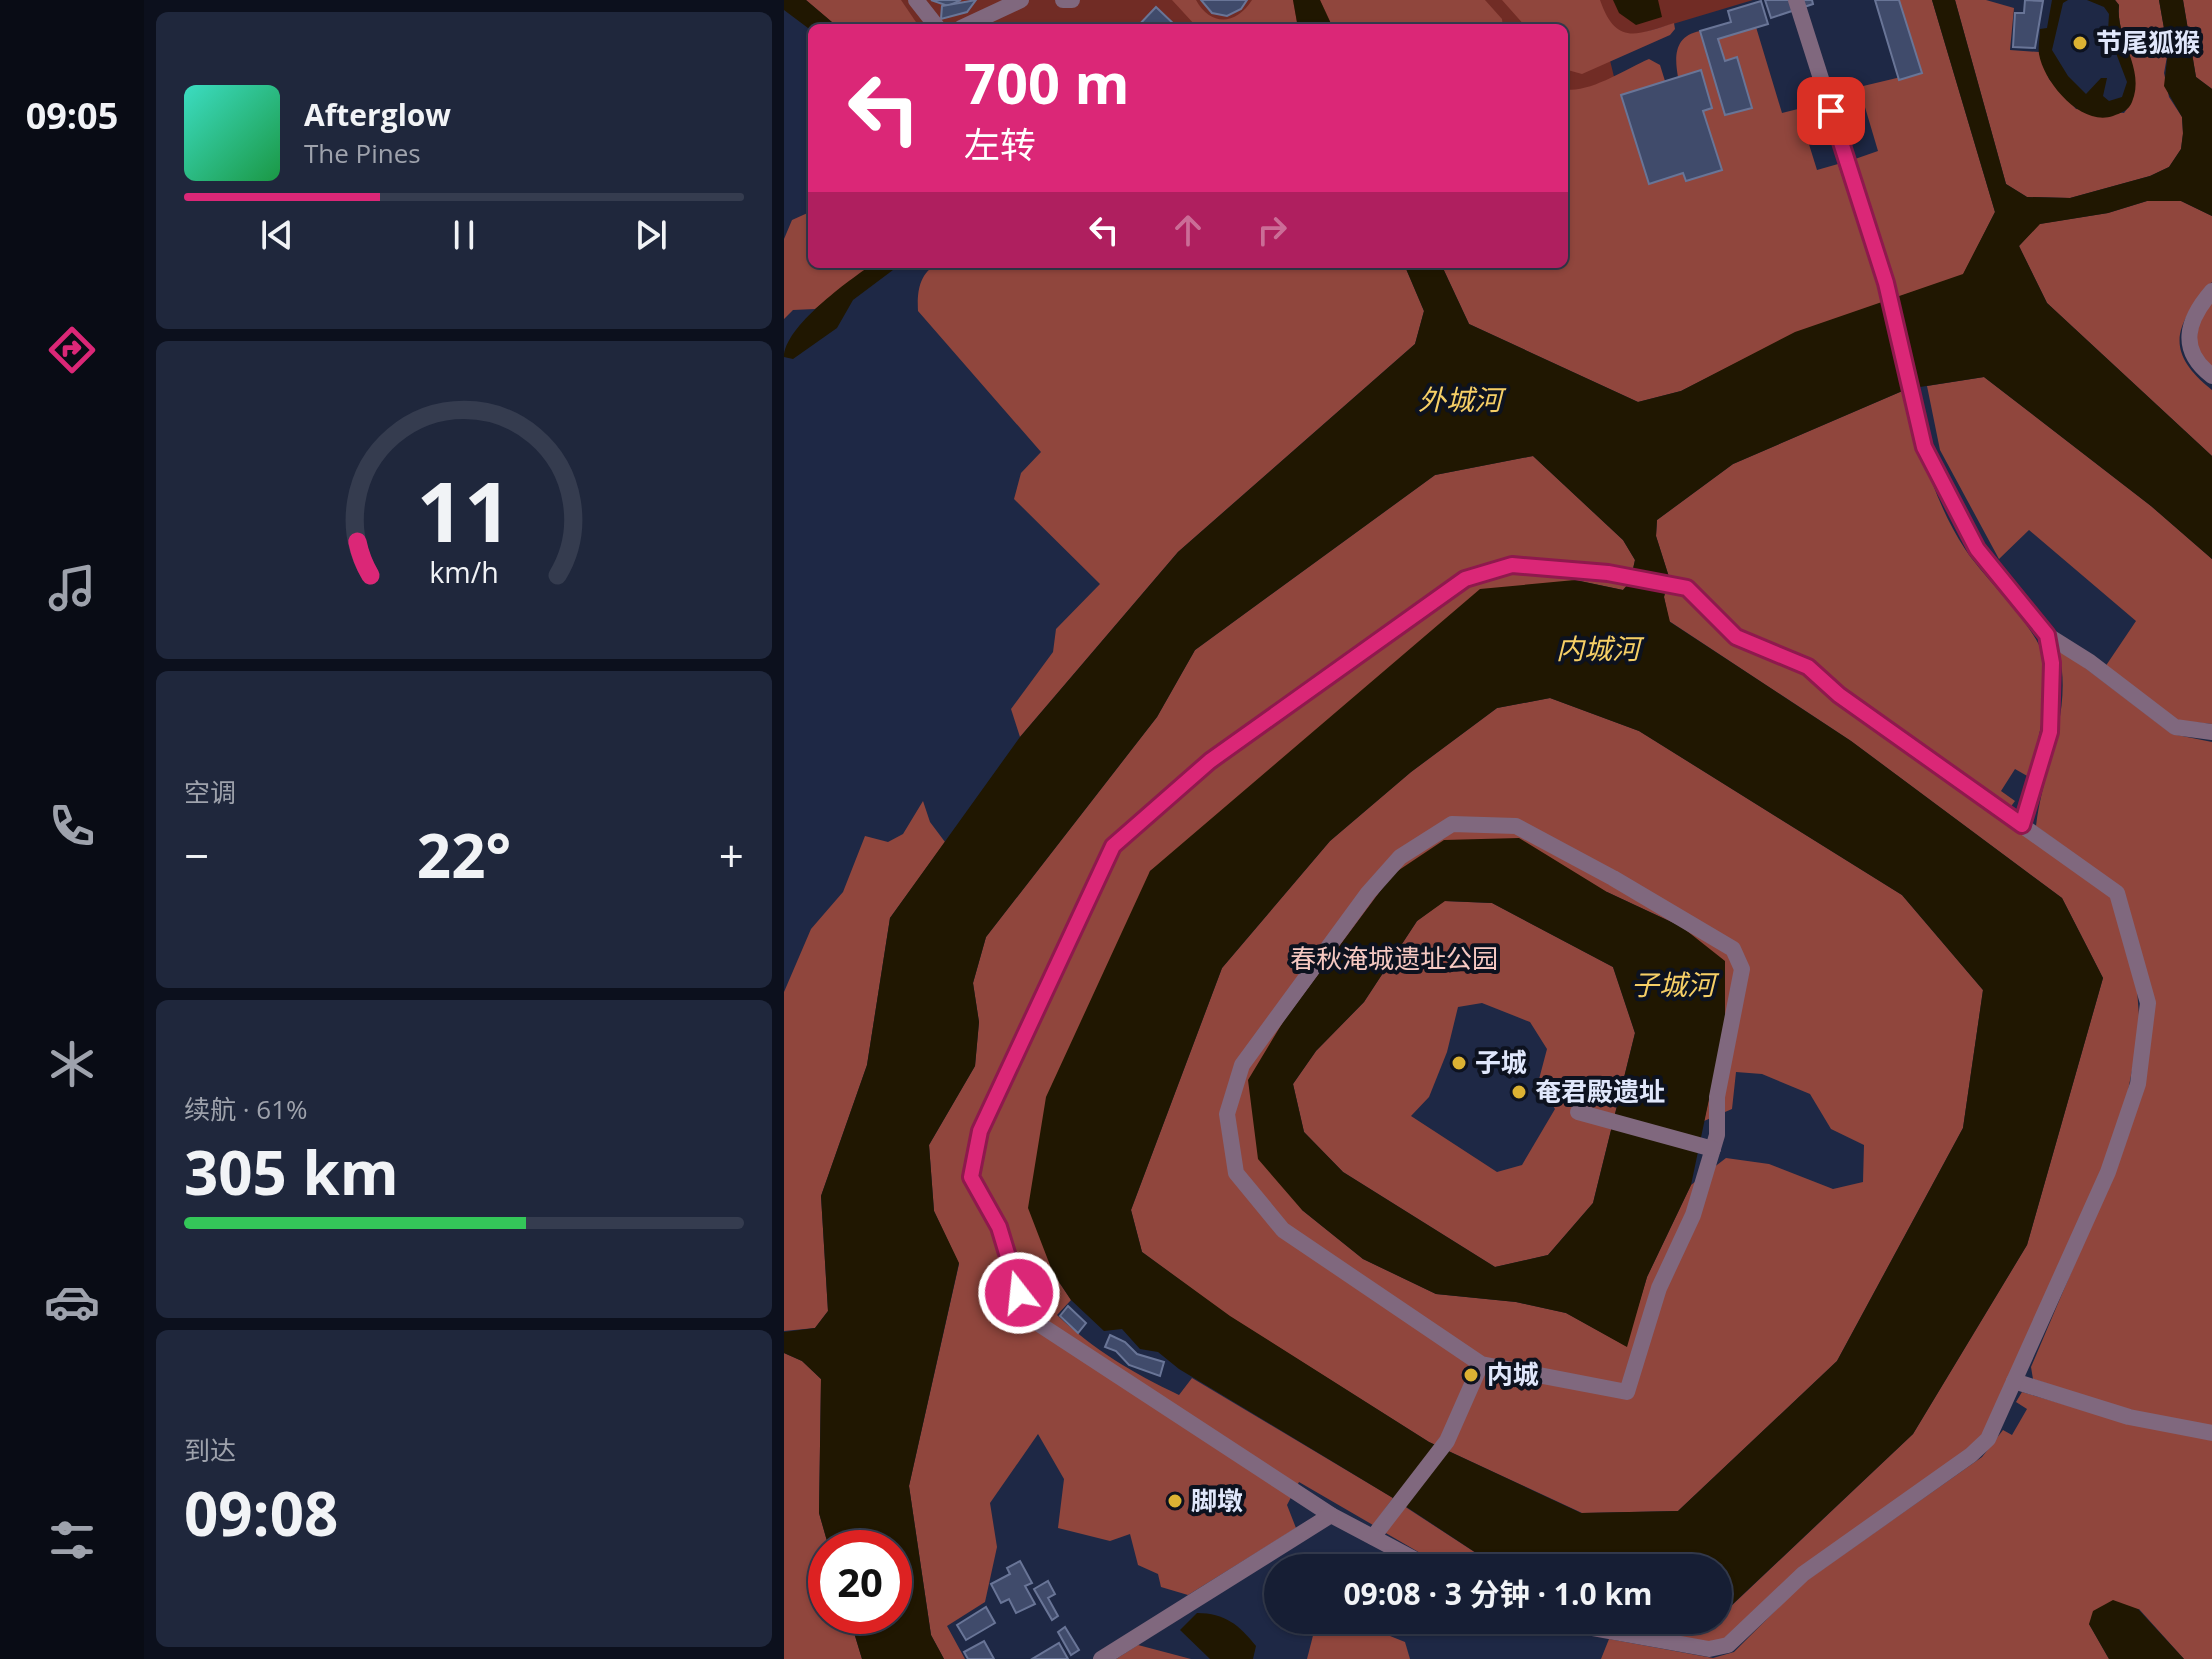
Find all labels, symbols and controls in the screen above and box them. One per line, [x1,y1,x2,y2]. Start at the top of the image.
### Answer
place label: 节尾狐猴 [2096,24,2200,60]
marker: 节尾狐猴 [2071,34,2089,52]
text: 700 m [964,44,1130,120]
icon: left [832,56,936,160]
pin [1797,77,1865,145]
icon: arrive [1809,89,1853,133]
text: 09:05 [26,91,118,140]
text: Afterglow [304,94,451,135]
text: 左转 [964,120,1036,169]
text: The Pines [304,135,421,171]
icon: left [1082,208,1126,252]
icon: ahead [1166,208,1210,252]
icon: right [1250,208,1294,252]
icon: previous [255,213,299,257]
icon: pause [442,213,486,257]
icon: next [629,213,673,257]
icon: directions [44,322,100,378]
water label: 外城河 [1418,380,1507,418]
text: 11 [416,453,512,566]
text: km/h [429,552,499,591]
icon: music [44,560,100,616]
water label: 内城河 [1556,629,1645,667]
text: 空调 [184,774,236,810]
icon: phone [44,798,100,854]
text: 22° [417,814,511,896]
text: − [184,825,209,885]
text: + [719,825,744,885]
park label: 春秋淹城遗址公园 [1290,940,1498,976]
water label: 子城河 [1631,965,1720,1003]
icon: climate [44,1036,100,1092]
place label: 子城 [1475,1044,1527,1080]
marker: 子城 [1450,1054,1468,1072]
place label: 奄君殿遗址 [1535,1073,1665,1109]
marker: 奄君殿遗址 [1510,1083,1528,1101]
text: 续航 · 61% [184,1091,308,1127]
text: 305 km [184,1131,399,1213]
position arrow [977,1251,1061,1335]
icon: car [44,1274,100,1330]
place label: 内城 [1487,1356,1539,1392]
marker: 内城 [1462,1366,1480,1384]
text: 到达 [184,1432,236,1468]
text: 09:08 [184,1472,338,1554]
place label: 脚墩 [1191,1482,1243,1518]
marker: 脚墩 [1166,1492,1184,1510]
icon: filters [44,1512,100,1568]
speed limit sign: 20 [808,1530,912,1634]
text: 09:08 · 3 分钟 · 1.0 km [1343,1573,1653,1614]

